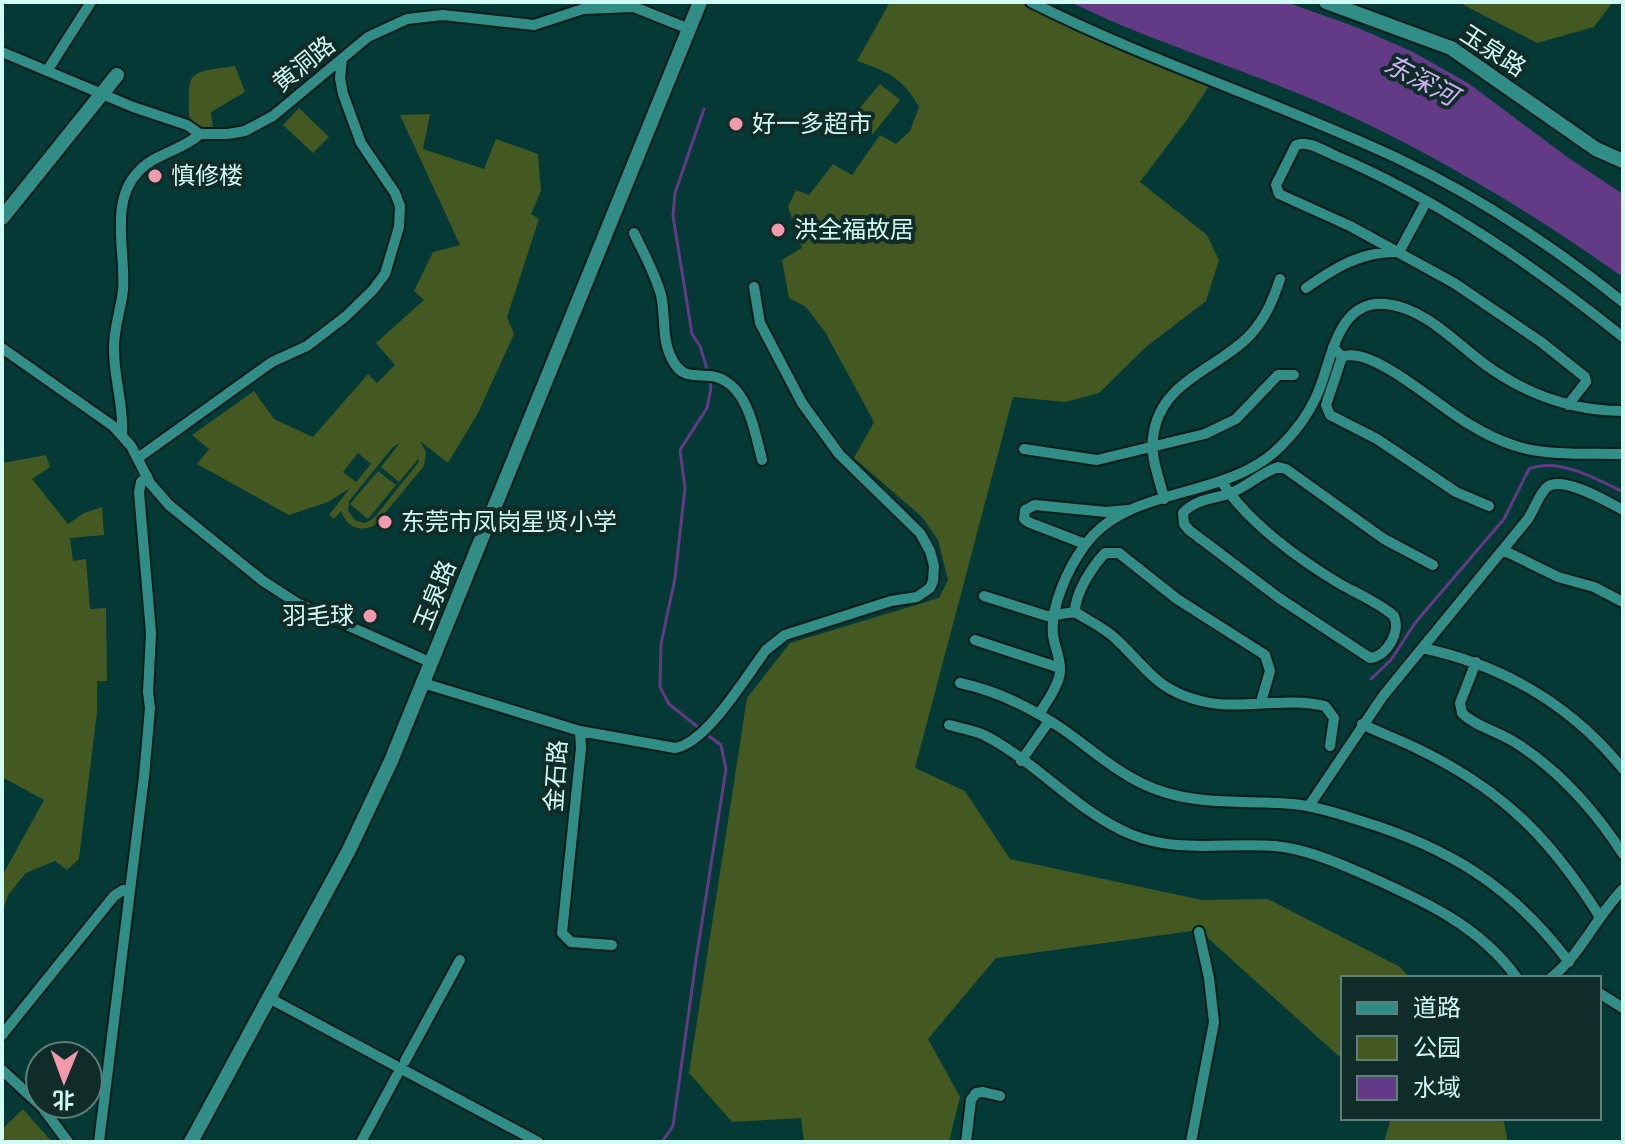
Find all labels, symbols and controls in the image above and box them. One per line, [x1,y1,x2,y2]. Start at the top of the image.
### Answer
street label: 玉泉路 [1456,20,1531,82]
street label: 黄洞路 [267,30,340,97]
water label: 东深河 [1380,48,1467,114]
place label: 好一多超市 [752,110,872,137]
marker: 好一多超市 [727,115,745,133]
place label: 慎修楼 [171,162,243,189]
marker: 慎修楼 [146,167,164,185]
place label: 洪全福故居 [794,216,914,243]
marker: 洪全福故居 [769,221,787,239]
place label: 东莞市凤岗星贤小学 [401,508,617,535]
marker: 东莞市凤岗星贤小学 [376,513,394,531]
street label: 玉泉路 [409,556,461,633]
place label: 羽毛球 [282,602,354,629]
marker: 羽毛球 [361,607,379,625]
street label: 金石路 [540,739,571,813]
legend [1341,976,1601,1120]
text: 道路 [1413,994,1461,1021]
text: 公园 [1413,1034,1461,1061]
north arrow [24,1040,104,1120]
text: 水域 [1413,1074,1461,1101]
text: 北 [52,1087,75,1112]

